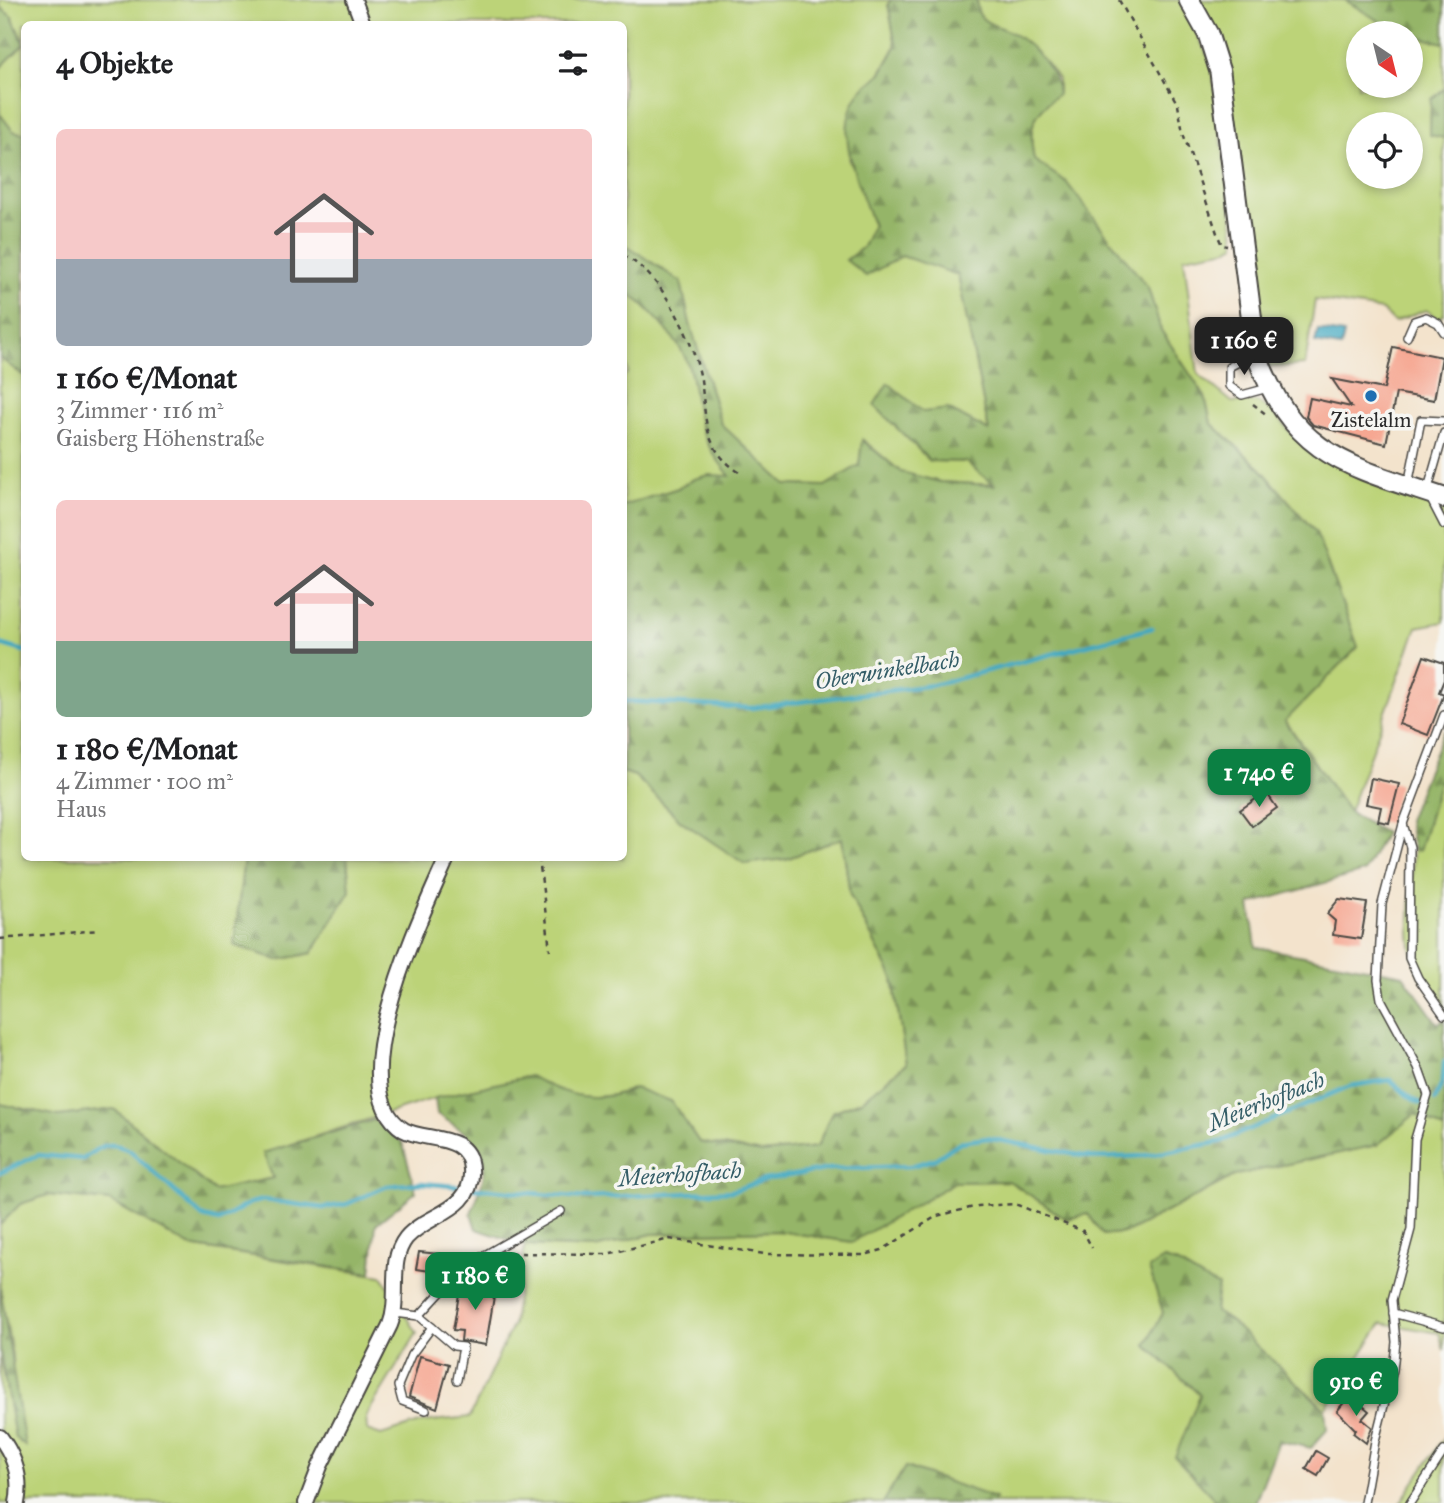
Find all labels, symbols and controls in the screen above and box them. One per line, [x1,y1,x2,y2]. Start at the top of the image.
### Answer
north arrow [1346,21,1423,98]
map controls [1346,21,1423,189]
icon: filters [554,44,592,82]
text: 4 Objekte [56,45,173,81]
button: locate [1346,112,1423,189]
icon: home [261,175,387,301]
pin: 1 160 € [1179,318,1309,377]
text: 1 160 € [1210,326,1278,354]
text: 1 160 €/Monat [56,360,237,396]
marker: Zistelalm [1363,388,1379,404]
text: 3 Zimmer · 116 m² [56,396,223,424]
place label: Zistelalm [1331,407,1412,433]
text: Gaisberg Höhenstraße [56,424,265,452]
icon: home [261,546,387,672]
water label: Oberwinkelbach [813,645,961,695]
text: 1 180 €/Monat [56,731,238,767]
pin: 1 740 € [1194,750,1324,809]
text: 1 740 € [1224,758,1294,786]
text: 4 Zimmer · 100 m² [56,767,233,795]
text: Haus [56,795,106,823]
water label: Meierhofbach [1202,1065,1328,1138]
water label: Meierhofbach [616,1156,742,1192]
pin: 1 180 € [410,1252,540,1312]
text: 1 180 € [441,1261,509,1289]
pin: 910 € [1307,1358,1405,1418]
text: 910 € [1329,1367,1383,1395]

